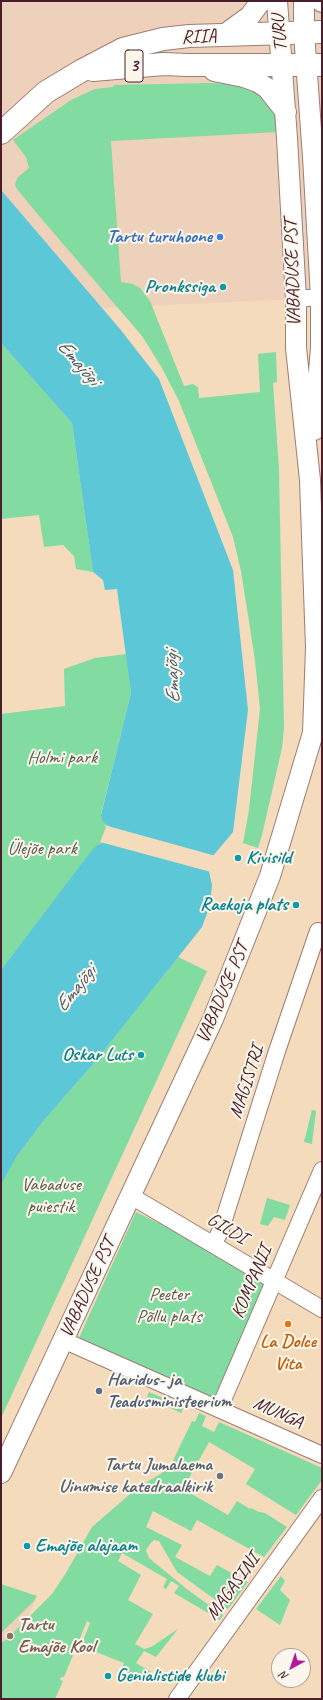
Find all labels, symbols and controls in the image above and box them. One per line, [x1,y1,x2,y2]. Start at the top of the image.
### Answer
street label: TURU [267,14,293,52]
street label: RIIA [181,25,217,49]
road number: 3 [125,50,143,82]
street label: VABADUSE PST [280,219,306,327]
place label: Tartu turuhoone [107,226,212,248]
marker: Tartu turuhoone [215,232,225,242]
place label: Pronkssiga [145,276,215,298]
marker: Pronkssiga [218,282,228,292]
water label: Emajõgi [52,335,104,391]
water label: Emajõgi [160,650,186,704]
park label: Holmi park [27,747,97,769]
park label: Ülejõe park [7,838,77,860]
place label: Kivisild [246,847,291,869]
marker: Kivisild [233,853,243,863]
place label: Raekoja plats [200,894,288,916]
marker: Raekoja plats [291,900,301,910]
street label: VABADUSE PST [192,939,254,1047]
water label: Emajõgi [50,961,102,1017]
street label: MAGISTRI [225,1043,269,1121]
place label: Oskar Luts [62,1044,133,1066]
marker: Oskar Luts [136,1050,146,1060]
park label: Vabaduse puiestik [21,1174,81,1218]
street label: GILDI [203,1208,251,1250]
street label: VABADUSE PST [55,1235,121,1341]
street label: KOMPANII [227,1242,277,1322]
park label: Peeter Põllu plats [136,1284,202,1328]
marker: La Dolce Vita [283,1319,293,1329]
place label: La Dolce Vita [260,1331,316,1375]
place label: Haridus- ja Teadusministeerium [107,1369,231,1413]
marker: Haridus- ja Teadusministeerium [94,1386,104,1396]
street label: MUNGA [250,1392,306,1434]
place label: Tartu Jumalaema Uinumise katedraalkirik [59,1454,212,1498]
marker: Tartu Jumalaema Uinumise katedraalkirik [215,1471,225,1481]
place label: Emajõe alajaam [35,1535,137,1557]
marker: Emajõe alajaam [22,1541,32,1551]
street label: MAGASINI [201,1549,265,1625]
place label: Tartu Emajõe Kool [18,1614,95,1658]
marker: Tartu Emajõe Kool [5,1631,15,1641]
north arrow [271,1648,311,1688]
place label: Genialistide klubi [116,1665,224,1687]
text: N [277,1669,291,1684]
marker: Genialistide klubi [103,1671,113,1681]

